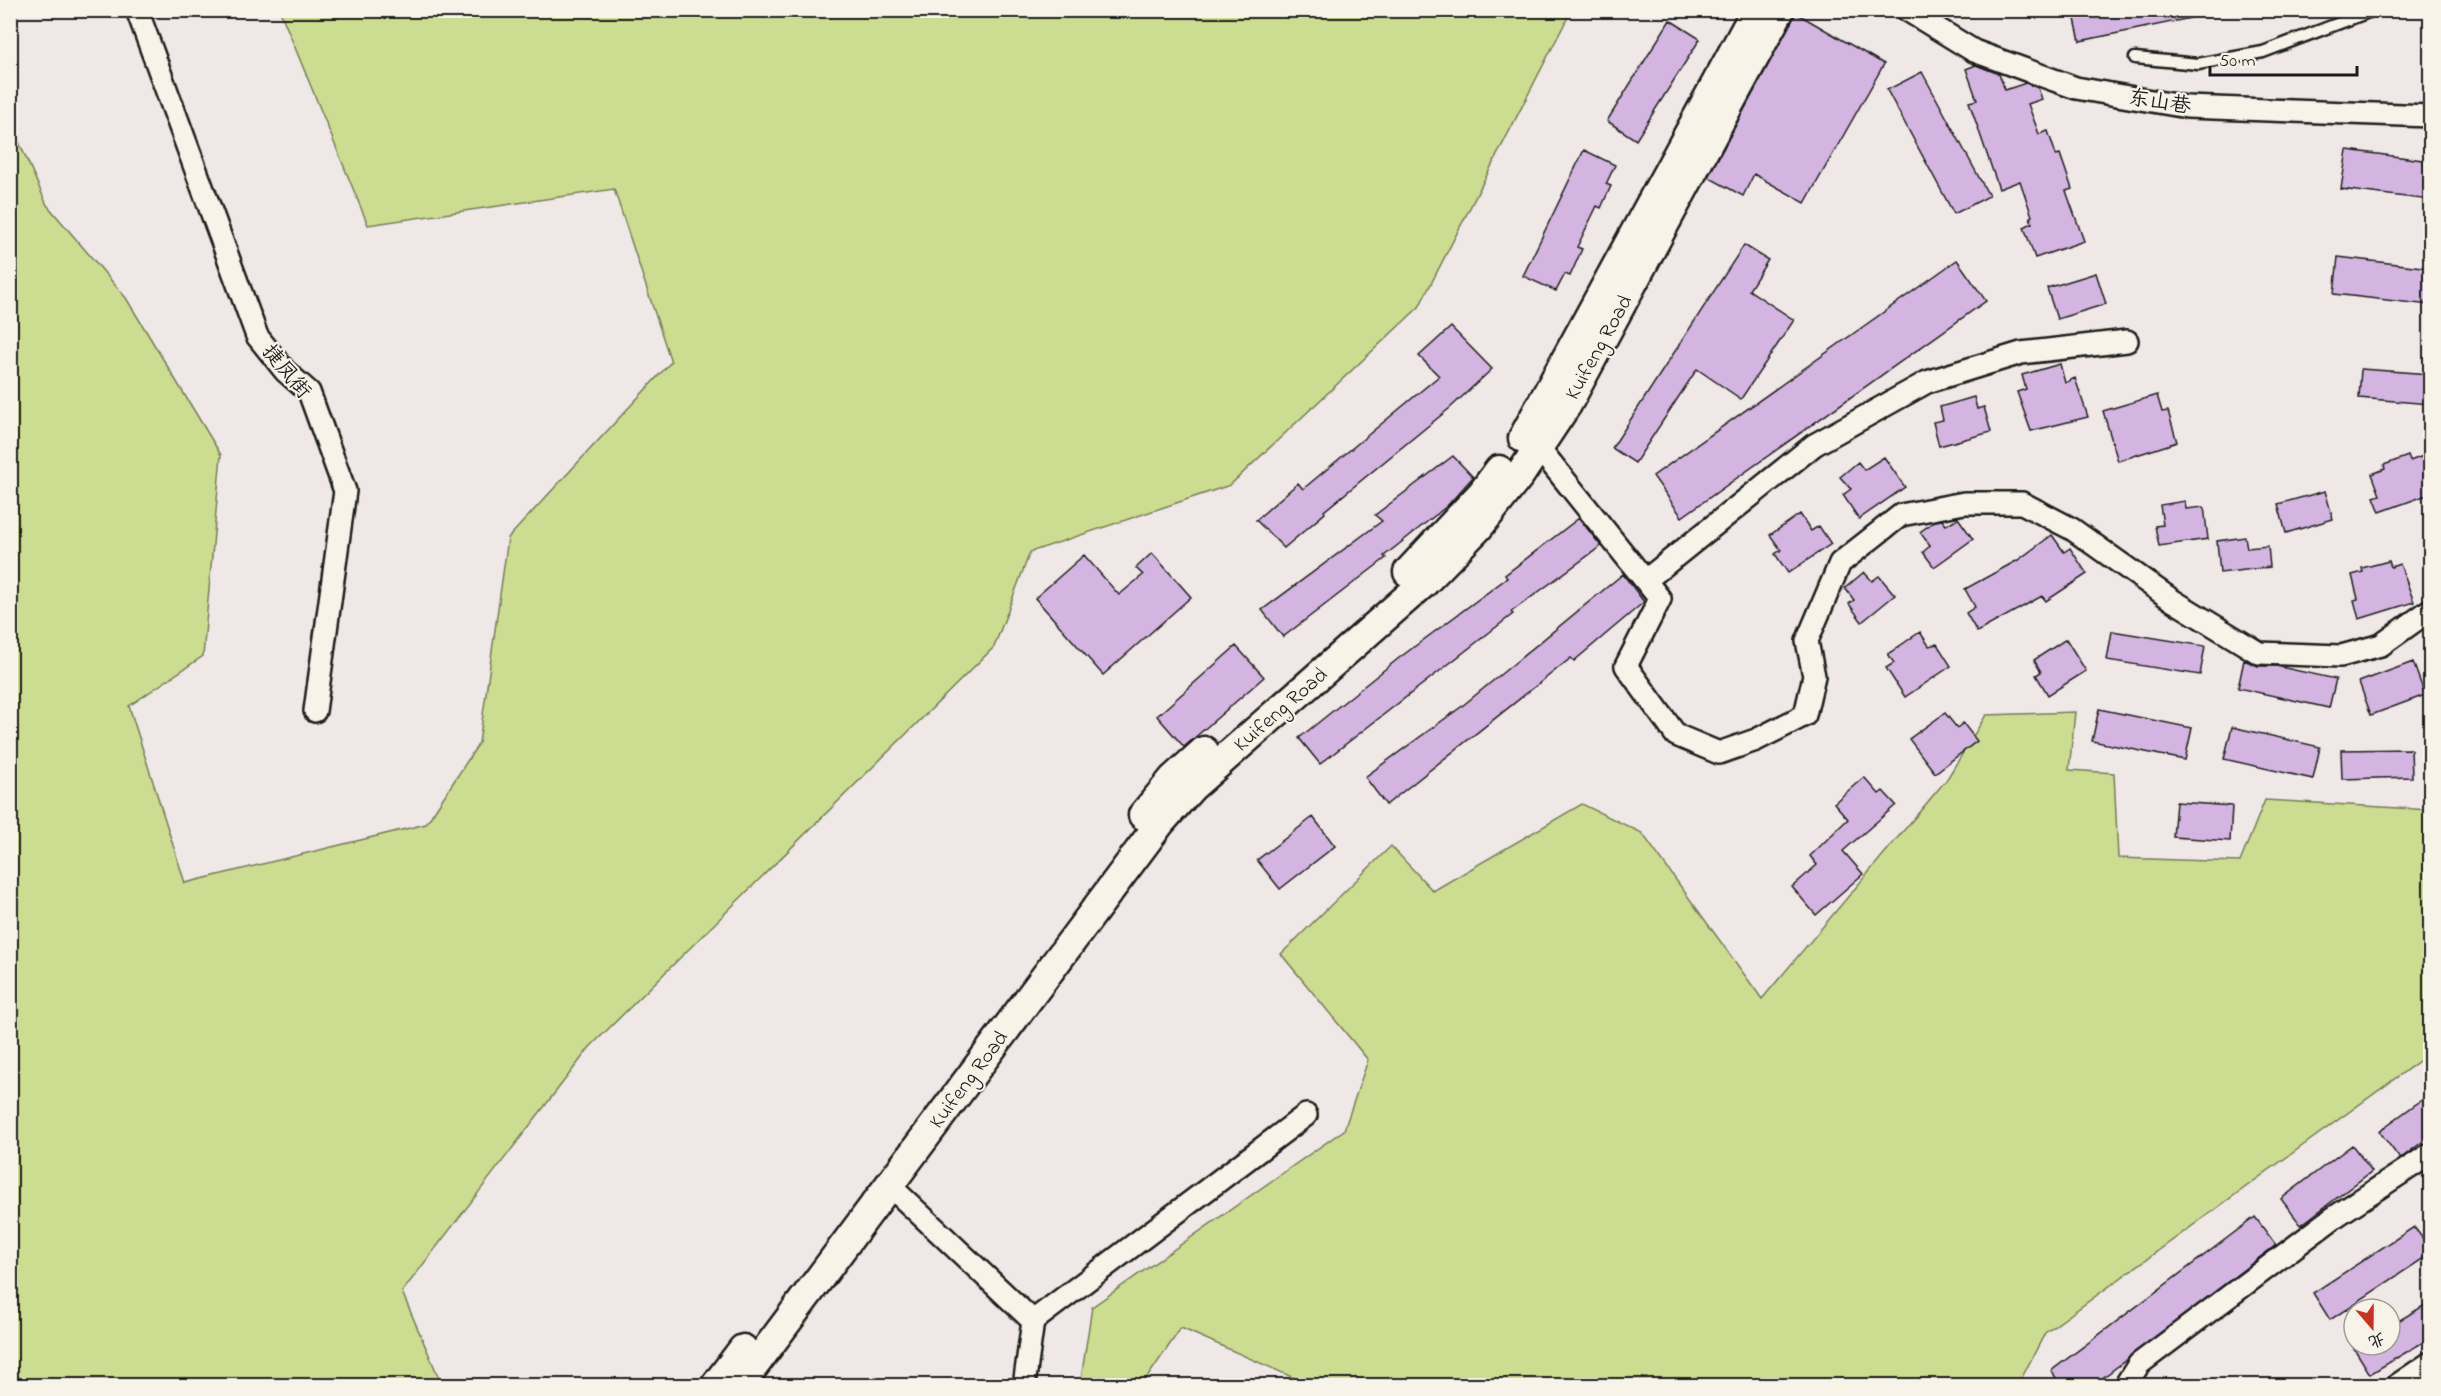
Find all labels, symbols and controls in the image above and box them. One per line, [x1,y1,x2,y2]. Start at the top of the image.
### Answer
scale bar [2210,39,2357,77]
text: 50 m [2219,49,2256,75]
street label: 东山巷 [2126,83,2193,123]
street label: Kuifeng Road [1559,290,1643,407]
street label: 捷凤街 [254,339,317,406]
street label: Kuifeng Road [1228,661,1336,761]
street label: Kuifeng Road [923,1025,1018,1137]
north arrow [2342,1297,2402,1357]
text: 北 [2365,1325,2388,1353]

